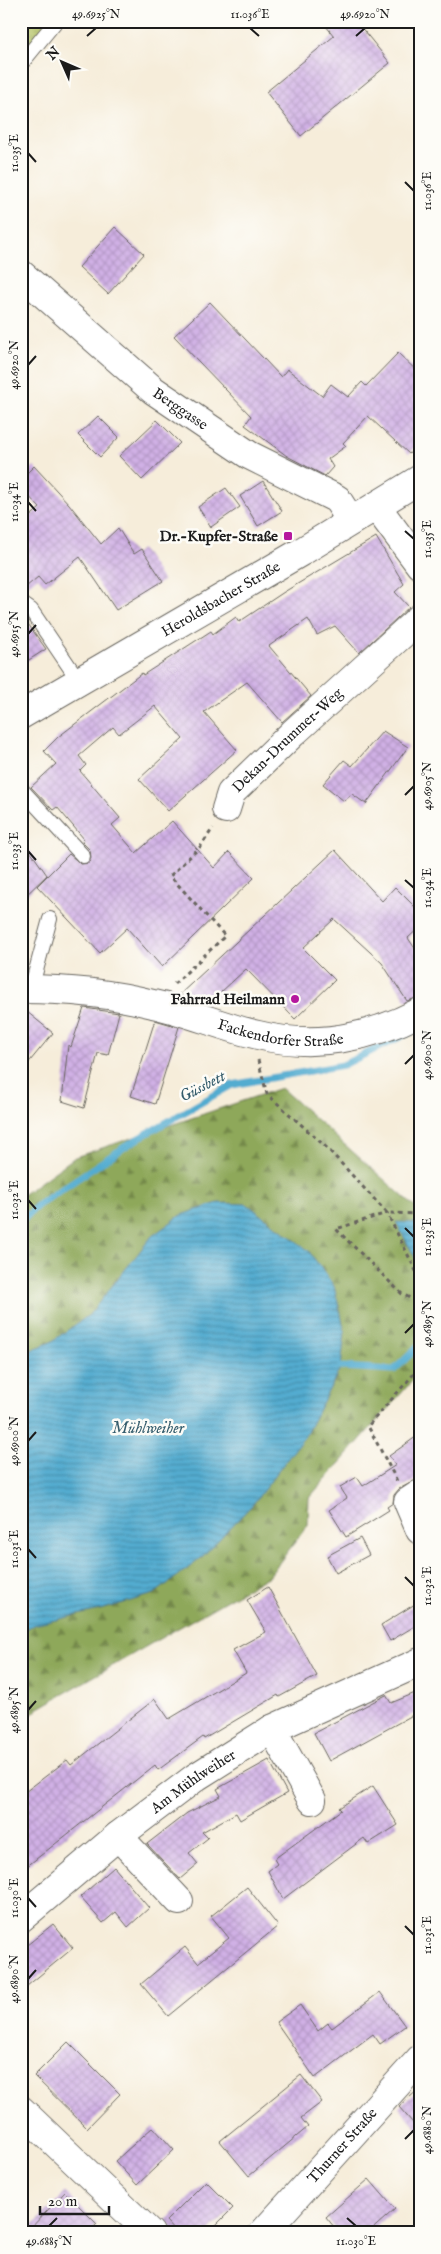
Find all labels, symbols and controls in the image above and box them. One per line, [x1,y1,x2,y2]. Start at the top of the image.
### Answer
text: 49.6925°N [72,7,121,22]
text: 11.036°E [230,7,270,22]
text: 49.6920°N [340,7,390,22]
north arrow [38,38,88,88]
text: N [42,43,64,65]
text: 11.035°E [7,134,22,172]
text: 11.036°E [420,171,435,211]
text: 49.6920°N [7,340,22,390]
street label: Berggasse [149,383,212,434]
text: 11.034°E [7,482,22,522]
text: 11.035°E [420,520,435,558]
place label: Dr.-Kupfer-Straße [160,527,278,546]
marker: Dr.-Kupfer-Straße [282,530,294,542]
street label: Heroldsbacher Straße [158,557,284,641]
text: 49.6915°N [7,610,22,657]
street label: Dekan-Drummer-Weg [228,683,347,796]
text: 49.6905°N [420,761,435,810]
text: 11.033°E [7,832,22,870]
text: 11.034°E [420,868,435,908]
place label: Fahrrad Heilmann [171,990,285,1009]
marker: Fahrrad Heilmann [289,993,301,1005]
street label: Fackendorfer Straße [215,1015,345,1051]
text: 49.6900°N [420,1029,435,1080]
water label: Güssbett [177,1066,230,1107]
text: 11.032°E [7,1180,22,1220]
text: 11.033°E [420,1218,435,1256]
text: 49.6895°N [420,1300,435,1348]
text: 49.6900°N [7,1415,22,1466]
water label: Mühlweiher [112,1419,186,1439]
text: 11.031°E [7,1530,22,1568]
text: 11.032°E [420,1566,435,1606]
text: 49.6895°N [7,1686,22,1734]
street label: Am Mühlweiher [146,1745,240,1818]
text: 11.030°E [7,1878,22,1918]
text: 11.031°E [420,1916,435,1954]
text: 49.6890°N [7,1954,22,2003]
street label: Thurner Straße [303,2104,381,2187]
text: 49.6880°N [420,2105,435,2154]
scale bar [40,2184,109,2216]
text: 20 m [48,2192,78,2211]
text: 49.6885°N [26,2234,73,2249]
text: 11.030°E [336,2234,376,2249]

